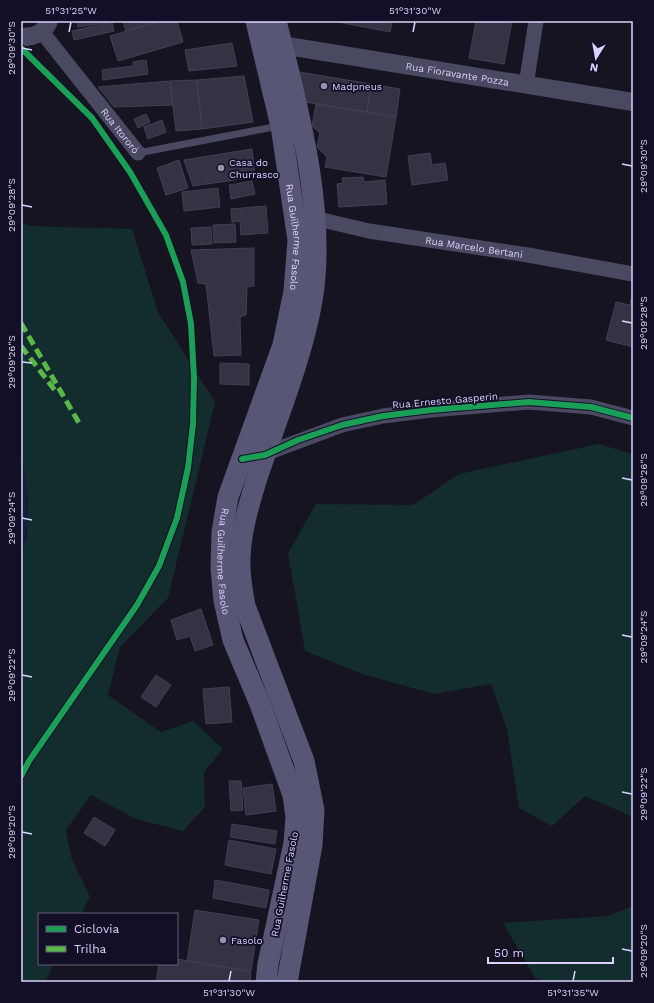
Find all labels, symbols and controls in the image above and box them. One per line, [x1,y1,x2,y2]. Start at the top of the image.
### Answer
text: 51°31'25"W [45,5,97,16]
text: 51°31'30"W [389,5,441,16]
text: 29°09'30"S [6,21,17,75]
north arrow [576,38,616,78]
street label: Rua Fioravante Pozza [405,60,510,88]
text: N [589,60,599,74]
marker: Madpneus [319,81,329,91]
place label: Madpneus [332,81,382,92]
street label: Rua Itororó [99,106,141,156]
text: 29°09'30"S [638,139,649,193]
place label: Casa do Churrasco [229,157,279,180]
marker: Casa do Churrasco [216,163,226,173]
text: 29°09'28"S [6,178,17,232]
street label: Rua Guilherme Fasolo [284,183,303,291]
street label: Rua Marcelo Bertani [425,235,523,260]
text: 29°09'28"S [638,296,649,350]
text: 29°09'26"S [6,335,17,389]
street label: Rua Ernesto Gasperin [392,390,498,411]
text: 29°09'26"S [638,453,649,507]
text: 29°09'24"S [6,492,17,544]
street label: Rua Guilherme Fasolo [215,507,232,616]
text: 29°09'24"S [638,611,649,663]
text: 29°09'22"S [6,648,17,702]
text: 29°09'22"S [638,767,649,821]
text: 29°09'20"S [6,805,17,859]
street label: Rua Guilherme Fasolo [269,831,300,938]
legend [38,913,178,965]
text: Ciclovia [74,922,119,936]
text: 29°09'20"S [638,924,649,978]
marker: Fasolo [218,935,228,945]
place label: Fasolo [231,935,263,946]
scale bar [488,939,613,965]
text: Trilha [74,942,107,956]
text: 50 m [494,946,524,960]
text: 51°31'30"W [203,987,255,998]
text: 51°31'35"W [547,987,599,998]

